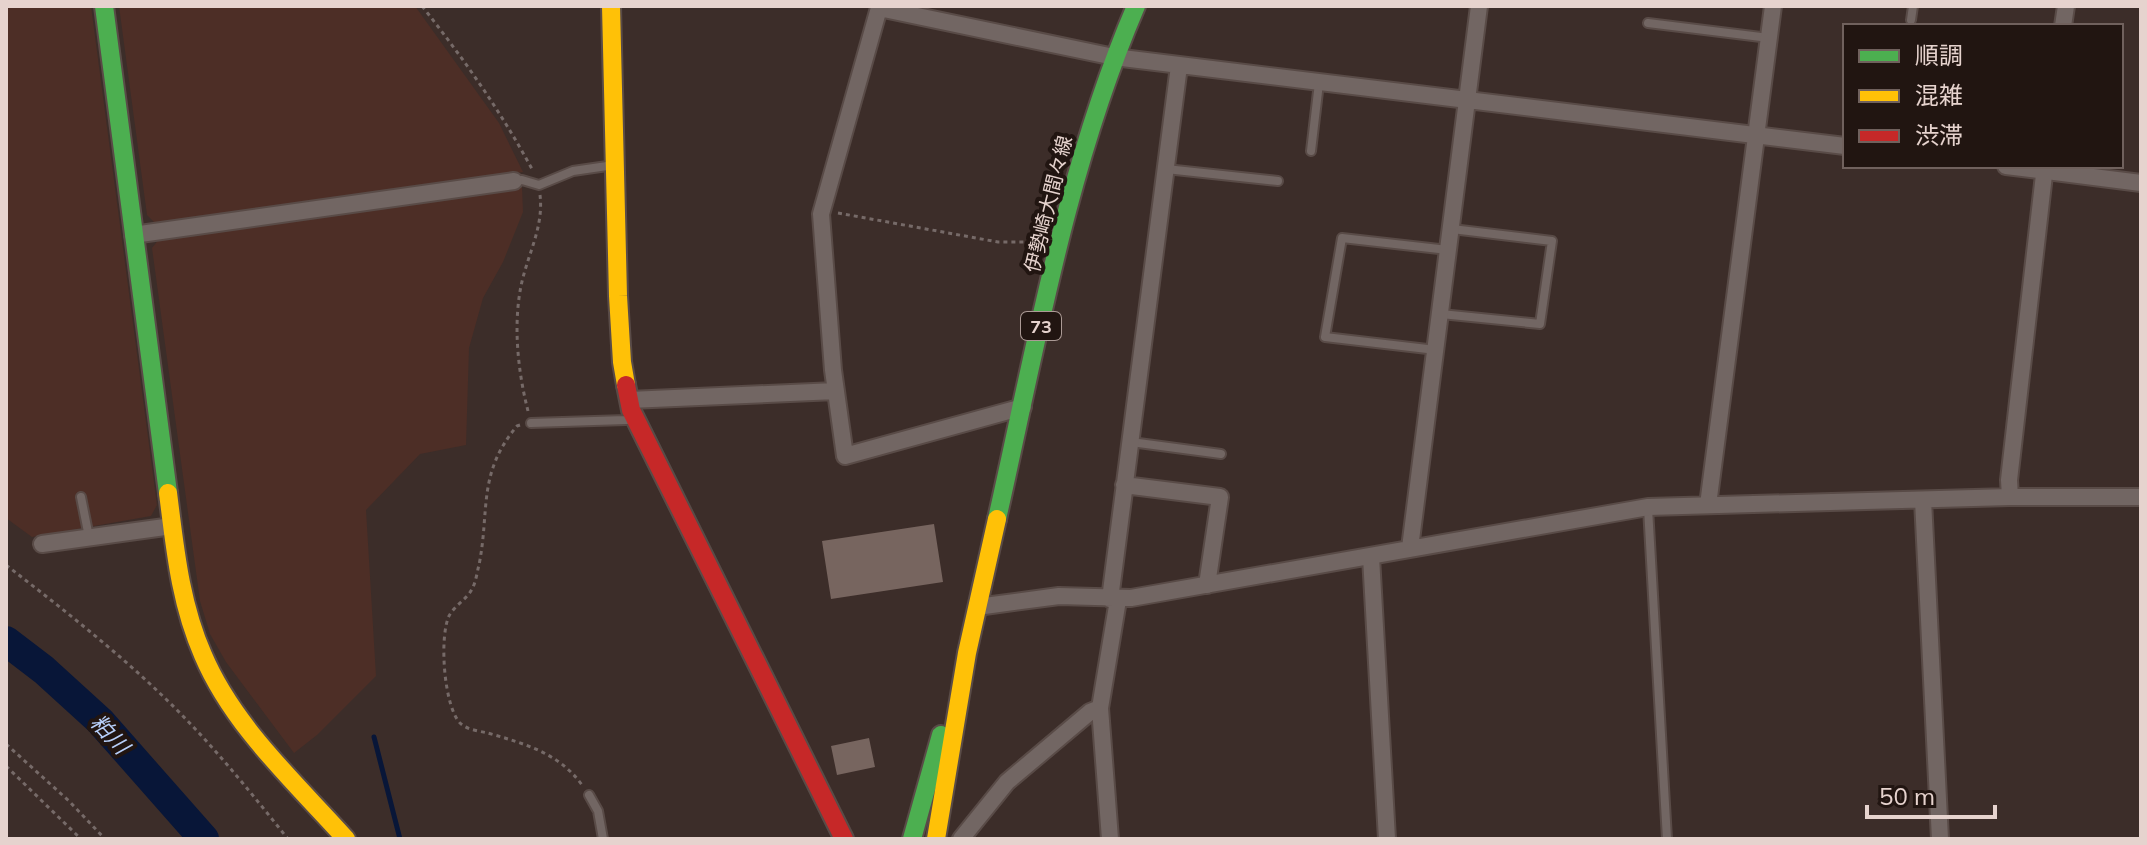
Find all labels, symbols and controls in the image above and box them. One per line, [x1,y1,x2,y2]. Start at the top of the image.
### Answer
legend [1843,24,2123,168]
text: 順調 [1915,40,1963,70]
text: 混雑 [1915,80,1963,110]
text: 渋滞 [1915,120,1963,150]
street label: 伊勢崎大間々線 [1019,133,1077,275]
road number: 73 [1021,312,1061,340]
water label: 粕川 [85,708,137,761]
scale bar [1867,769,1995,819]
text: 50 m [1879,781,1935,811]

